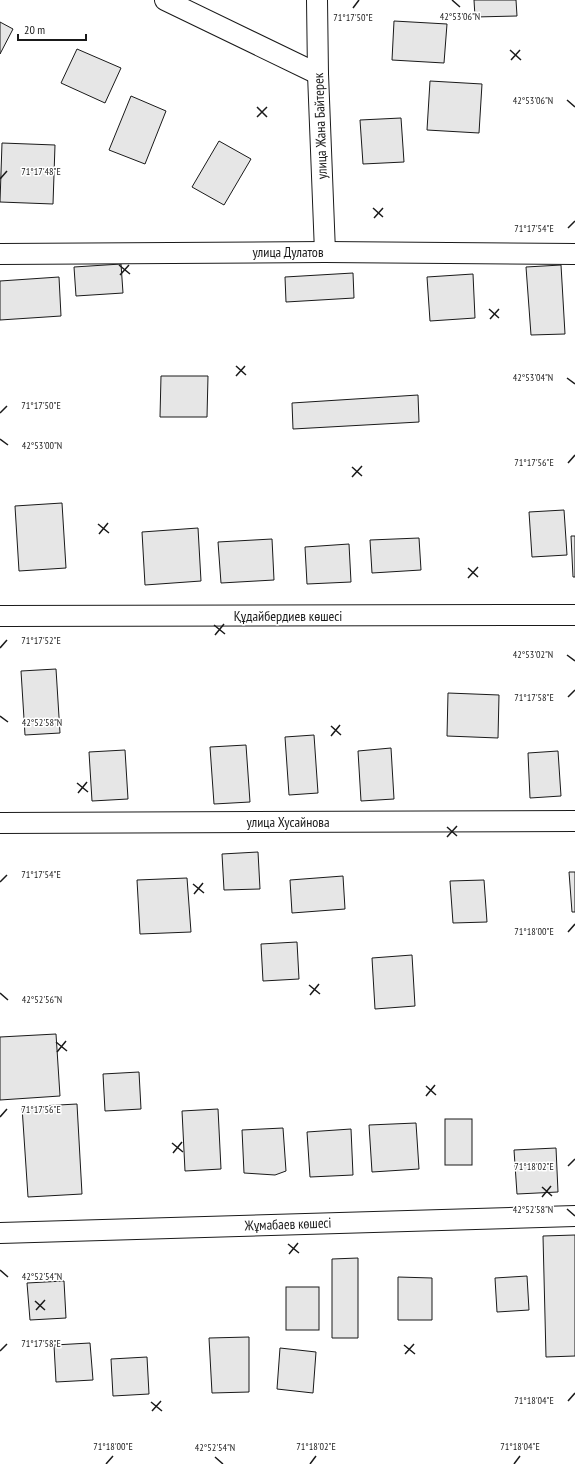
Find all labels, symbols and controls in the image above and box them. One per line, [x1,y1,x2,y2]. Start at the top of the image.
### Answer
text: 42°53'06"N [440,10,480,23]
text: 71°17'50"E [333,11,373,24]
scale bar [18,16,86,42]
text: 20 m [24,22,45,37]
street label: улица Жана Байтерек [309,72,331,180]
text: 42°53'06"N [513,94,553,107]
text: 71°17'48"E [21,165,61,178]
text: 71°17'54"E [514,222,554,235]
street label: улица Дулатов [252,243,324,261]
text: 42°53'04"N [513,371,553,384]
text: 71°17'50"E [21,399,61,412]
text: 42°53'00"N [22,439,62,452]
text: 71°17'56"E [514,456,554,469]
street label: Құдайбердиев көшесі [234,607,342,625]
text: 71°17'52"E [21,634,61,647]
text: 42°53'02"N [513,648,553,661]
text: 71°17'58"E [514,691,554,704]
text: 42°52'58"N [22,716,62,729]
street label: улица Хусайнова [246,813,330,831]
text: 71°17'54"E [21,868,61,881]
text: 71°18'00"E [514,925,554,938]
text: 42°52'56"N [22,993,62,1006]
text: 71°17'56"E [21,1103,61,1116]
text: 71°18'02"E [514,1160,554,1173]
text: 42°52'58"N [513,1203,553,1216]
street label: Жұмабаев көшесі [243,1213,332,1235]
text: 42°52'54"N [22,1270,62,1283]
text: 71°17'58"E [21,1337,61,1350]
text: 71°18'04"E [514,1394,554,1407]
text: 71°18'00"E [93,1440,133,1453]
text: 71°18'02"E [296,1440,336,1453]
text: 71°18'04"E [500,1440,540,1453]
text: 42°52'54"N [195,1441,235,1454]

